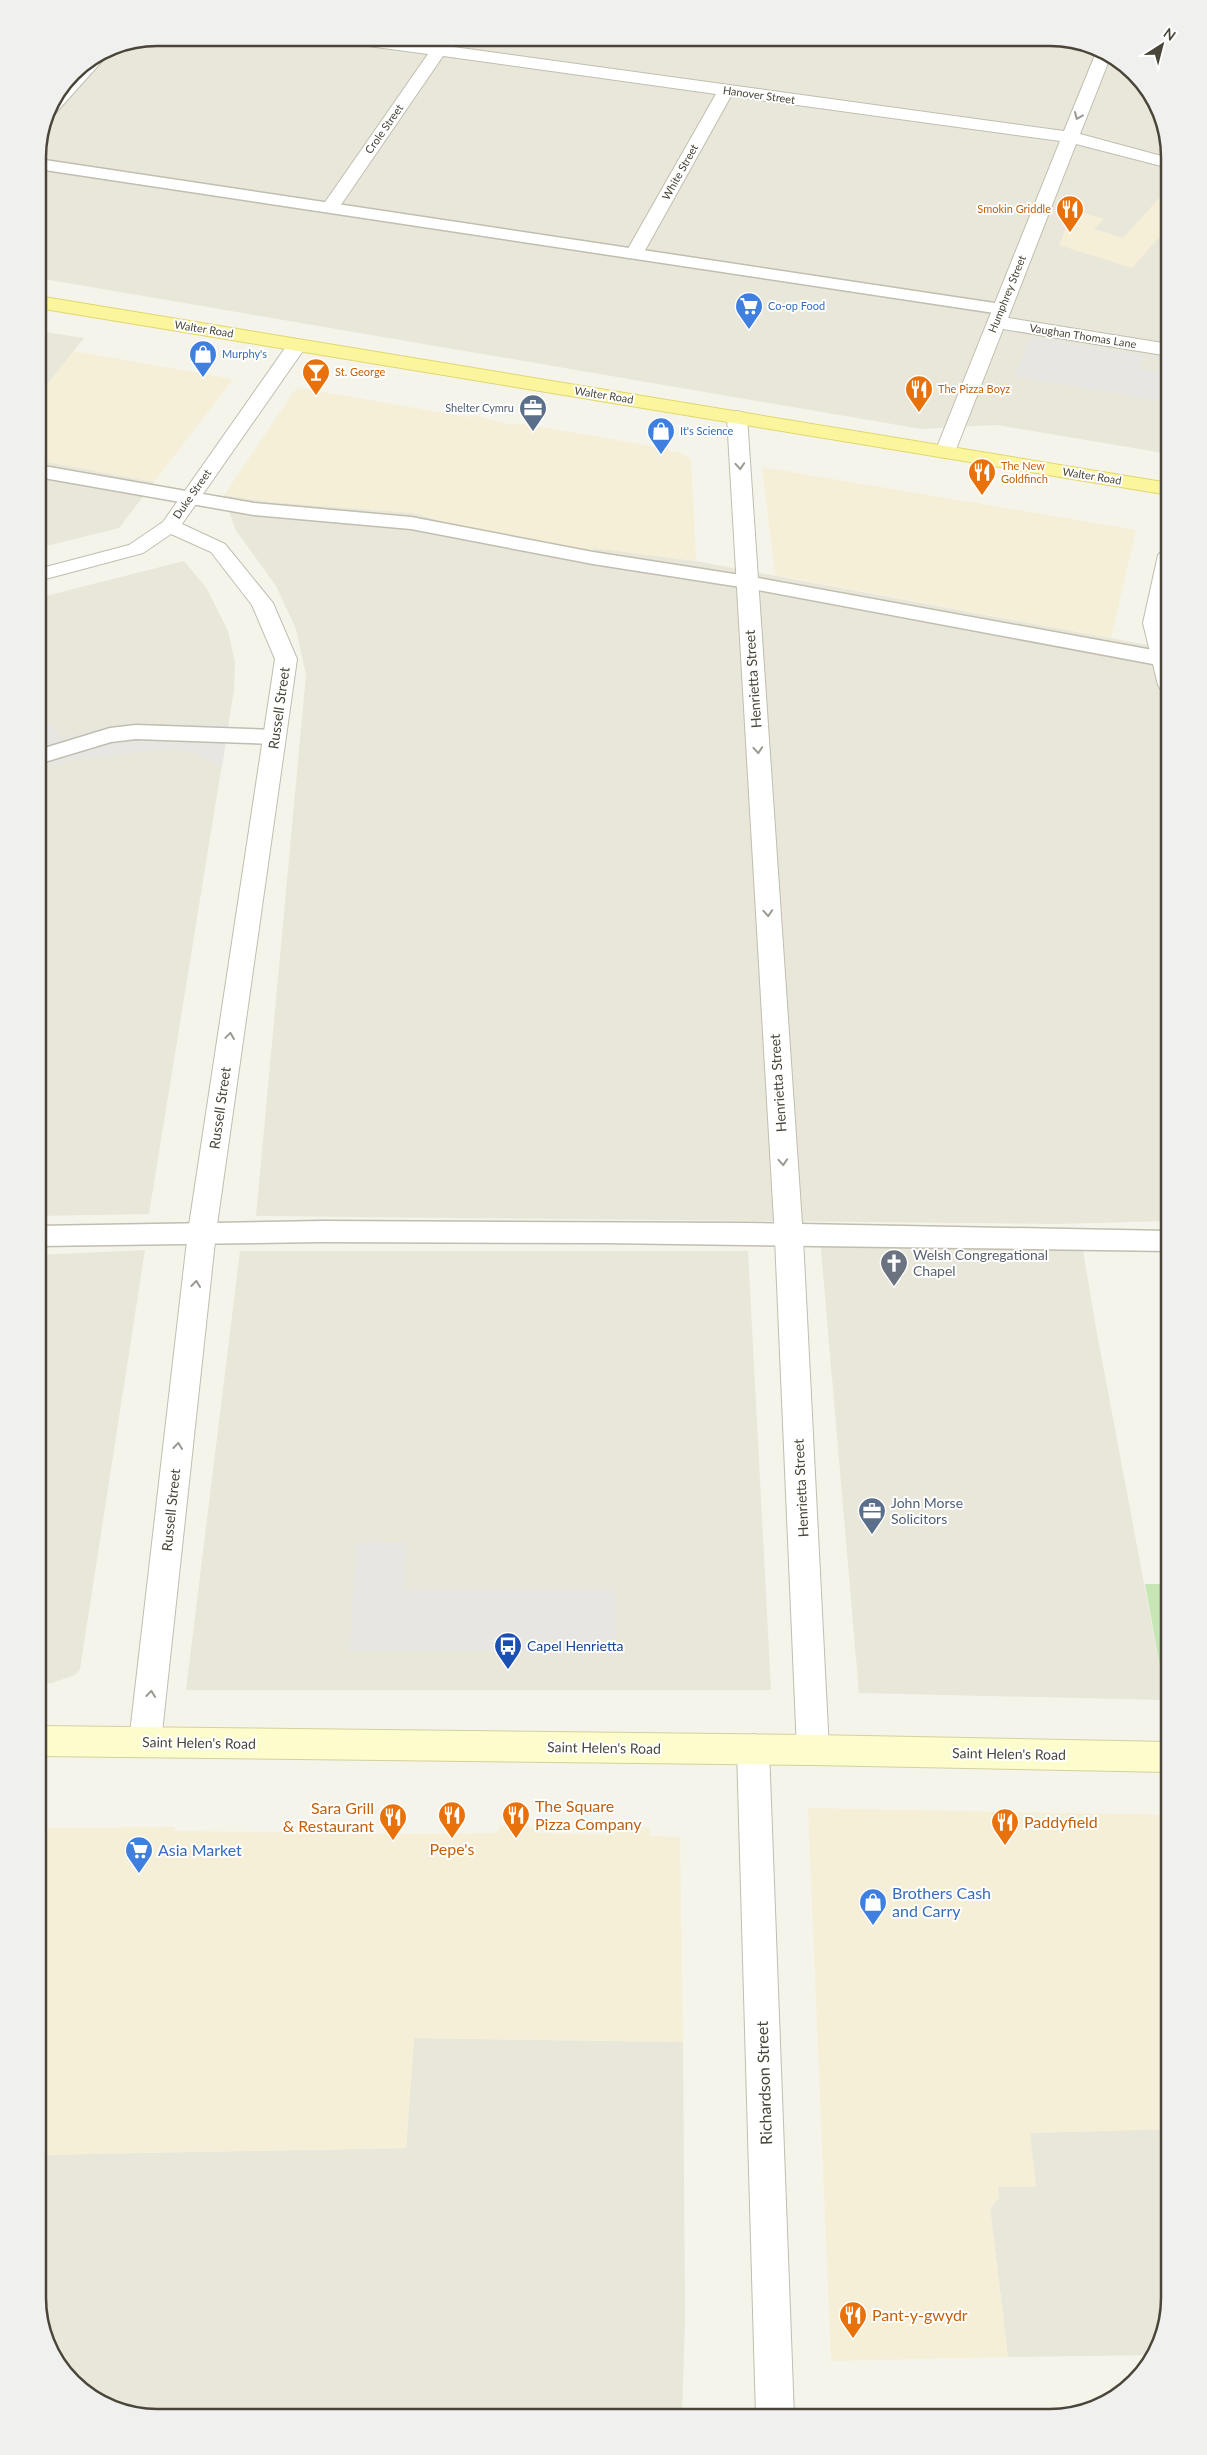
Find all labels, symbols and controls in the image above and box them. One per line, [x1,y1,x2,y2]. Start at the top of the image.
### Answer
north arrow [1137,20,1187,70]
text: N [1161,24,1179,44]
street label: Hanover Street [722,83,796,106]
street label: Crole Street [362,101,405,156]
one-way arrow [1074,111,1085,120]
street label: White Street [659,142,700,202]
restaurant icon: Smokin Griddle [1055,194,1085,233]
place label: Smokin Griddle [977,202,1051,215]
street label: Humphrey Street [985,253,1028,334]
supermarket icon: Co-op Food [734,291,764,330]
place label: Co-op Food [768,299,825,312]
street label: Walter Road [174,317,235,340]
street label: Vaughan Thomas Lane [1029,321,1138,350]
shop icon: Murphy's [188,339,218,378]
place label: Murphy's [222,347,267,360]
bar icon: St. George [301,357,331,396]
place label: St. George [335,365,386,378]
restaurant icon: The Pizza Boyz [904,374,934,413]
place label: The Pizza Boyz [938,382,1010,395]
street label: Walter Road [574,383,635,406]
office icon: Shelter Cymru [518,393,548,432]
place label: Shelter Cymru [445,401,514,414]
shop icon: It's Science [646,416,676,455]
place label: It's Science [680,424,734,437]
restaurant icon: The New Goldfinch [967,457,997,496]
place label: The New Goldfinch [1001,459,1048,485]
one-way arrow [734,462,745,470]
street label: Walter Road [1062,464,1123,487]
street label: Duke Street [170,466,213,521]
street label: Henrietta Street [741,629,764,729]
street label: Russell Street [264,666,293,750]
one-way arrow [752,747,763,755]
one-way arrow [762,909,773,917]
one-way arrow [225,1032,235,1041]
street label: Henrietta Street [766,1033,789,1133]
street label: Russell Street [205,1066,234,1150]
one-way arrow [778,1158,789,1166]
place label: Welsh Congregational Chapel [913,1246,1048,1279]
church icon: Welsh Congregational Chapel [879,1248,909,1287]
one-way arrow [190,1280,201,1288]
street label: Henrietta Street [789,1438,812,1538]
one-way arrow [172,1441,183,1449]
street label: Russell Street [158,1468,183,1552]
place label: John Morse Solicitors [891,1494,963,1527]
office icon: John Morse Solicitors [857,1496,887,1535]
bus stop icon: Capel Henrietta [493,1631,523,1670]
place label: Capel Henrietta [527,1637,623,1654]
one-way arrow [145,1690,156,1698]
street label: Saint Helen's Road [142,1733,256,1752]
street label: Saint Helen's Road [547,1738,661,1757]
street label: Saint Helen's Road [952,1744,1066,1763]
place label: The Square Pizza Company [535,1796,642,1833]
place label: Sara Grill & Restaurant [283,1798,374,1835]
restaurant icon: Pepe's [437,1800,467,1839]
restaurant icon: The Square Pizza Company [501,1800,531,1839]
restaurant icon: Sara Grill & Restaurant [378,1802,408,1841]
restaurant icon: Paddyfield [990,1807,1020,1846]
place label: Paddyfield [1024,1812,1098,1831]
supermarket icon: Asia Market [124,1835,154,1874]
place label: Pepe's [430,1839,474,1858]
place label: Asia Market [158,1840,242,1859]
place label: Brothers Cash and Carry [892,1883,991,1920]
shop icon: Brothers Cash and Carry [858,1887,888,1926]
street label: Richardson Street [752,2021,775,2145]
restaurant icon: Pant-y-gwydr [838,2300,868,2339]
place label: Pant-y-gwydr [872,2305,968,2324]

